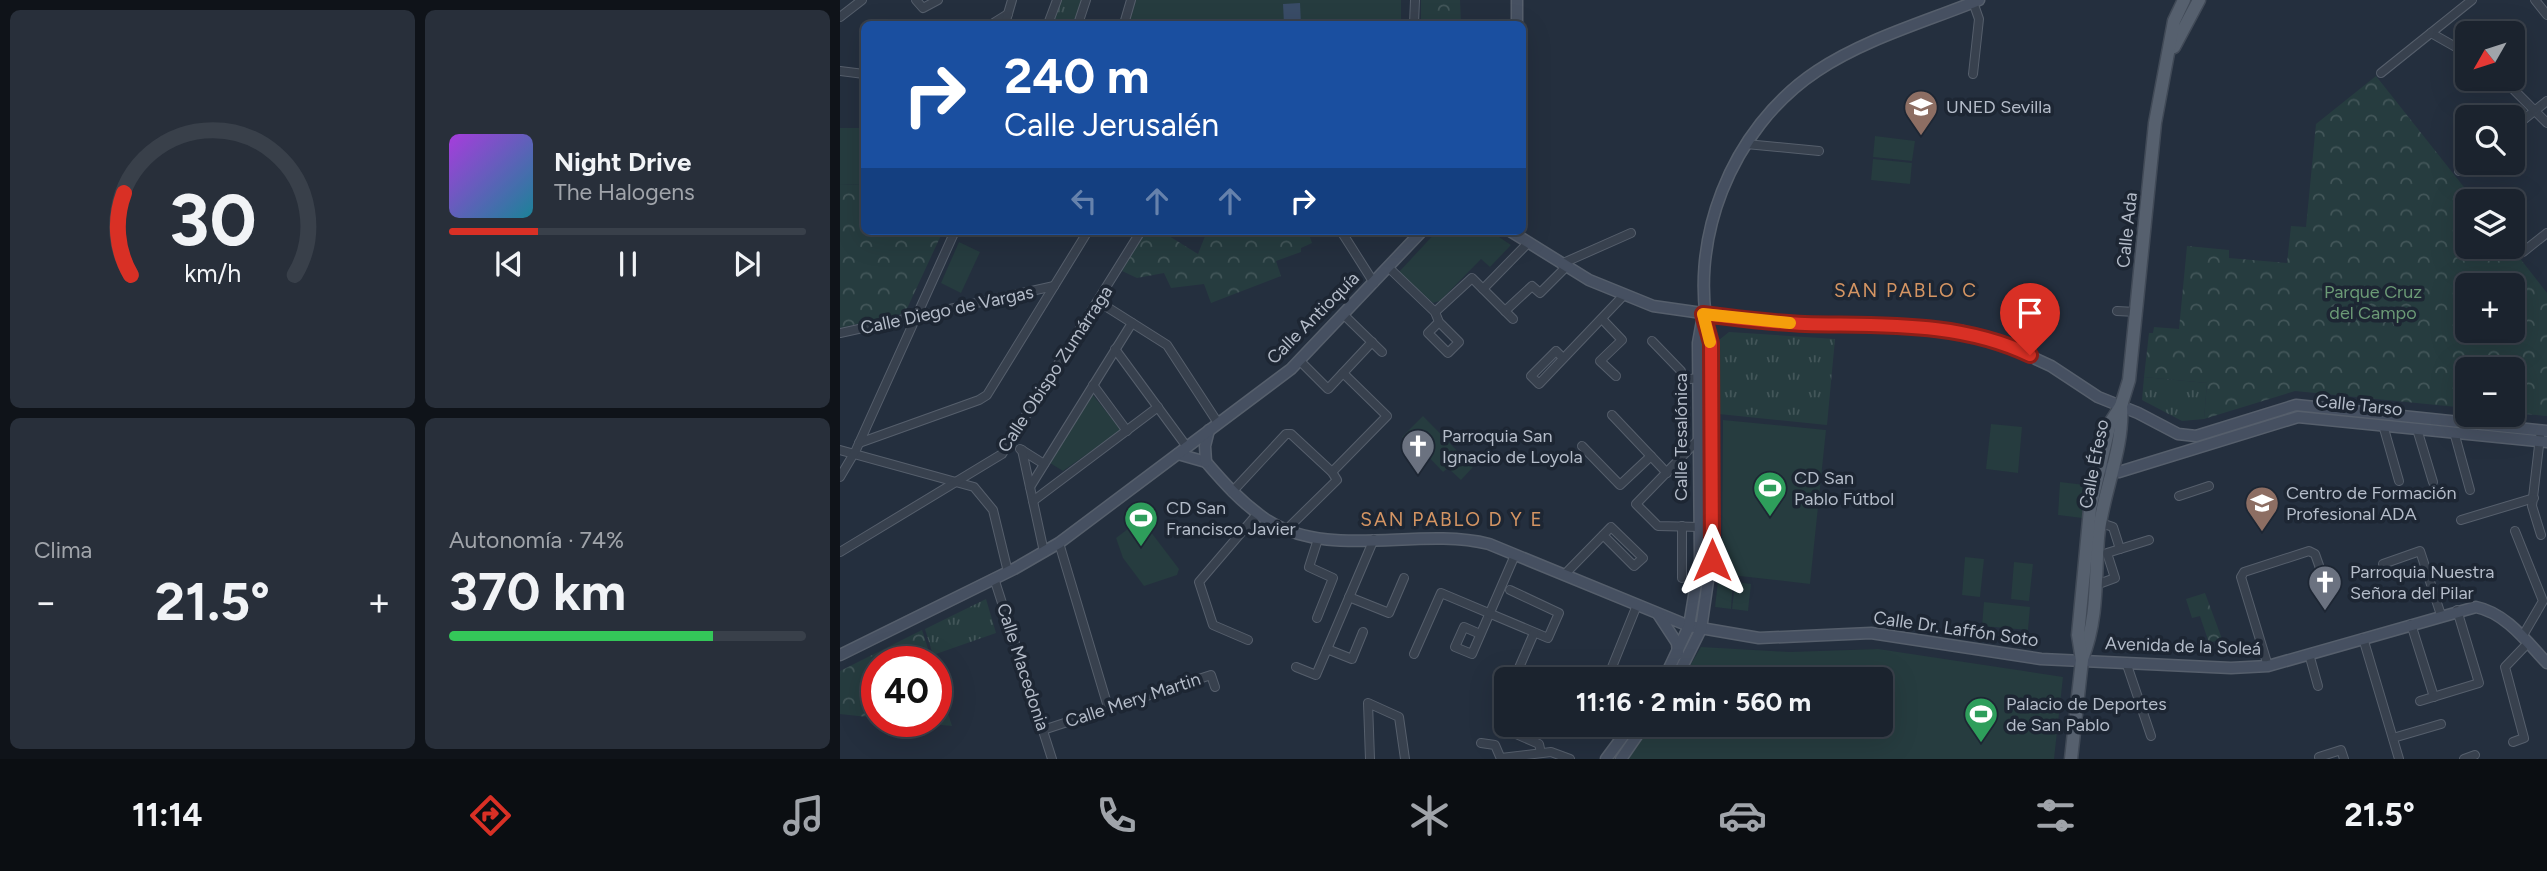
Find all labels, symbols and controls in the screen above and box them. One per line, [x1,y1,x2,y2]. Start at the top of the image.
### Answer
north arrow [2455,21,2525,91]
map controls [2455,21,2525,427]
text: 240 m [1004,46,1150,105]
icon: right [889,49,980,140]
school or university icon: UNED Sevilla [1902,88,1940,137]
place label: UNED Sevilla [1946,96,2051,118]
button: search [2455,105,2525,175]
text: Calle Jerusalén [1004,106,1219,144]
text: Night Drive [554,146,691,178]
text: 30 [169,176,256,263]
text: The Halogens [554,178,695,206]
icon: left [1065,182,1103,220]
icon: ahead [1138,182,1176,220]
icon: ahead [1211,182,1249,220]
icon: right [1284,182,1322,220]
button: layers [2455,189,2525,259]
street label: Calle Ada [2112,191,2142,269]
icon: previous [490,245,528,283]
icon: pause [609,245,647,283]
icon: next [728,245,766,283]
text: km/h [184,258,241,288]
street label: Calle Antioquía [1262,267,1364,369]
button: + [2455,273,2525,343]
district label: SAN PABLO C [1834,279,1978,302]
street label: Calle Diego de Vargas [859,281,1035,339]
park label: Parque Cruz del Campo [2324,281,2422,324]
street label: Calle Obispo Zumárraga [993,282,1117,456]
pin [2000,283,2060,355]
icon: arrive [2011,294,2049,332]
button: − [2455,357,2525,427]
street label: Calle Tesalónica [1670,373,1692,501]
street label: Calle Tarso [2314,389,2404,421]
street label: Calle Éfeso [2075,418,2113,510]
place label: Parroquia San Ignacio de Loyola [1442,425,1583,468]
church icon: Parroquia San Ignacio de Loyola [1399,427,1437,476]
place label: CD San Pablo Fútbol [1794,467,1894,510]
sports icon: CD San Pablo Fútbol [1751,469,1789,518]
place label: Centro de Formación Profesional ADA [2286,482,2457,525]
school or university icon: Centro de Formación Profesional ADA [2243,484,2281,533]
place label: CD San Francisco Javier [1166,497,1296,540]
sports icon: CD San Francisco Javier [1122,499,1160,548]
district label: SAN PABLO D Y E [1360,508,1544,531]
position arrow [1675,523,1749,597]
text: Autonomía · 74% [449,526,624,554]
text: Clima [34,536,92,564]
text: 370 km [449,561,626,623]
place label: Parroquia Nuestra Señora del Pilar [2350,561,2495,604]
church icon: Parroquia Nuestra Señora del Pilar [2306,563,2344,612]
text: 21.5° [155,571,270,633]
text: − [34,579,58,625]
text: + [367,579,391,625]
street label: Calle Macedonia [992,600,1054,734]
street label: Calle Dr. Laffón Soto [1872,607,2040,651]
street label: Avenida de la Soleá [2105,632,2261,660]
speed limit sign: 40 [861,646,952,737]
street label: Calle Mery Martin [1063,668,1203,732]
text: 11:16 · 2 min · 560 m [1576,686,1811,718]
place label: Palacio de Deportes de San Pablo [2006,693,2167,736]
sports icon: Palacio de Deportes de San Pablo [1962,695,2000,744]
icon: directions [466,791,515,840]
icon: music [779,791,828,840]
icon: phone [1092,791,1141,840]
icon: climate [1405,791,1454,840]
icon: car [1718,791,1767,840]
icon: filters [2031,791,2080,840]
text: 11:14 [132,796,202,834]
text: 21.5° [2344,796,2415,834]

